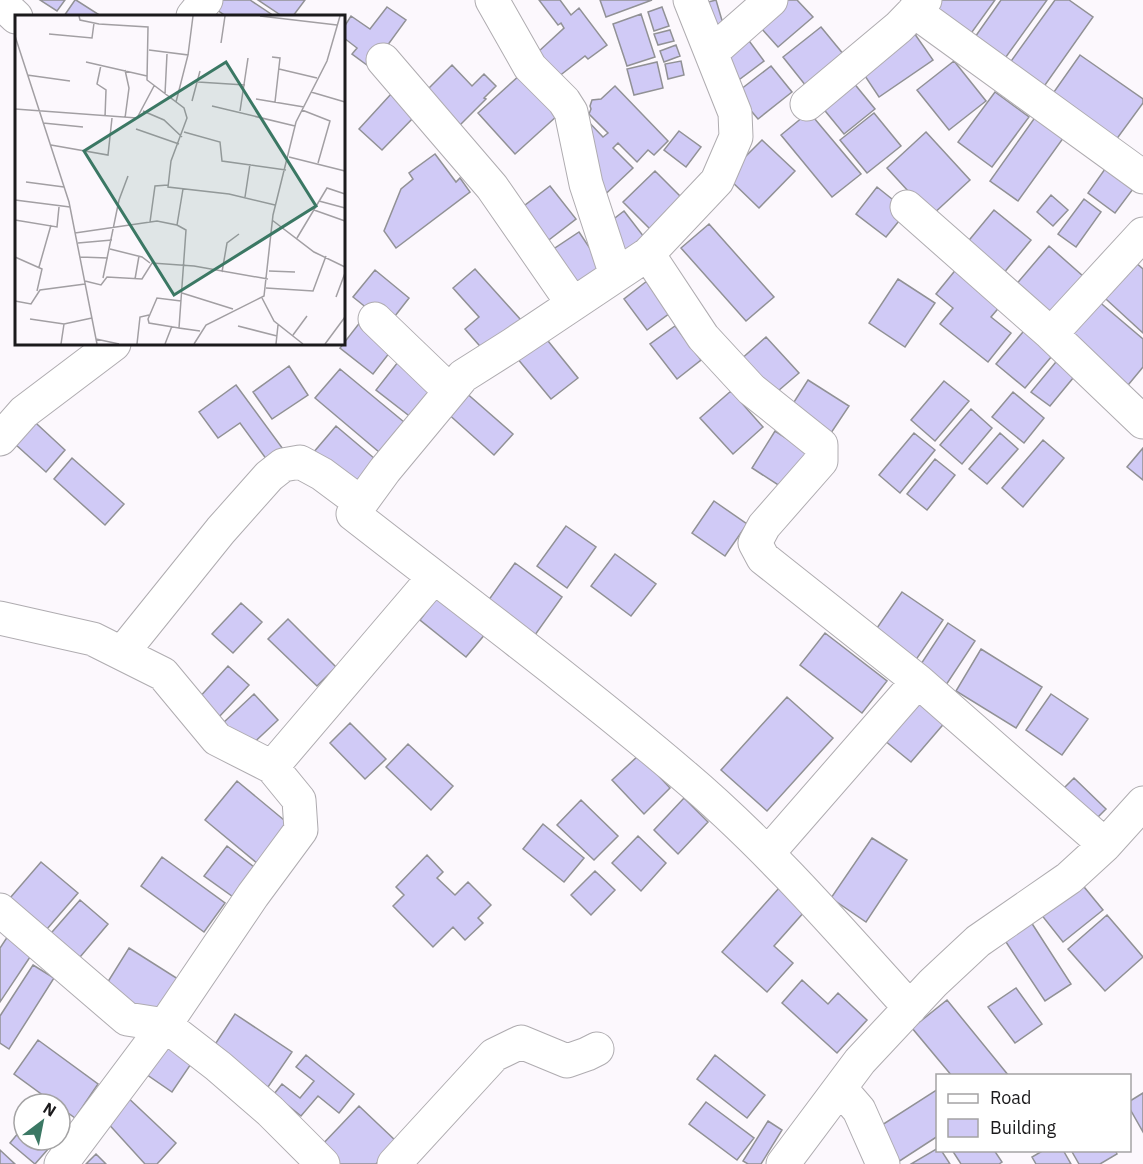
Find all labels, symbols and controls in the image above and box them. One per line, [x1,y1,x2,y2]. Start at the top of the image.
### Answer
inset map [15,15,345,345]
legend [936,1074,1131,1152]
text: Road [990,1086,1031,1109]
north arrow [12,1092,72,1152]
text: N [40,1098,60,1121]
text: Building [990,1116,1057,1139]

